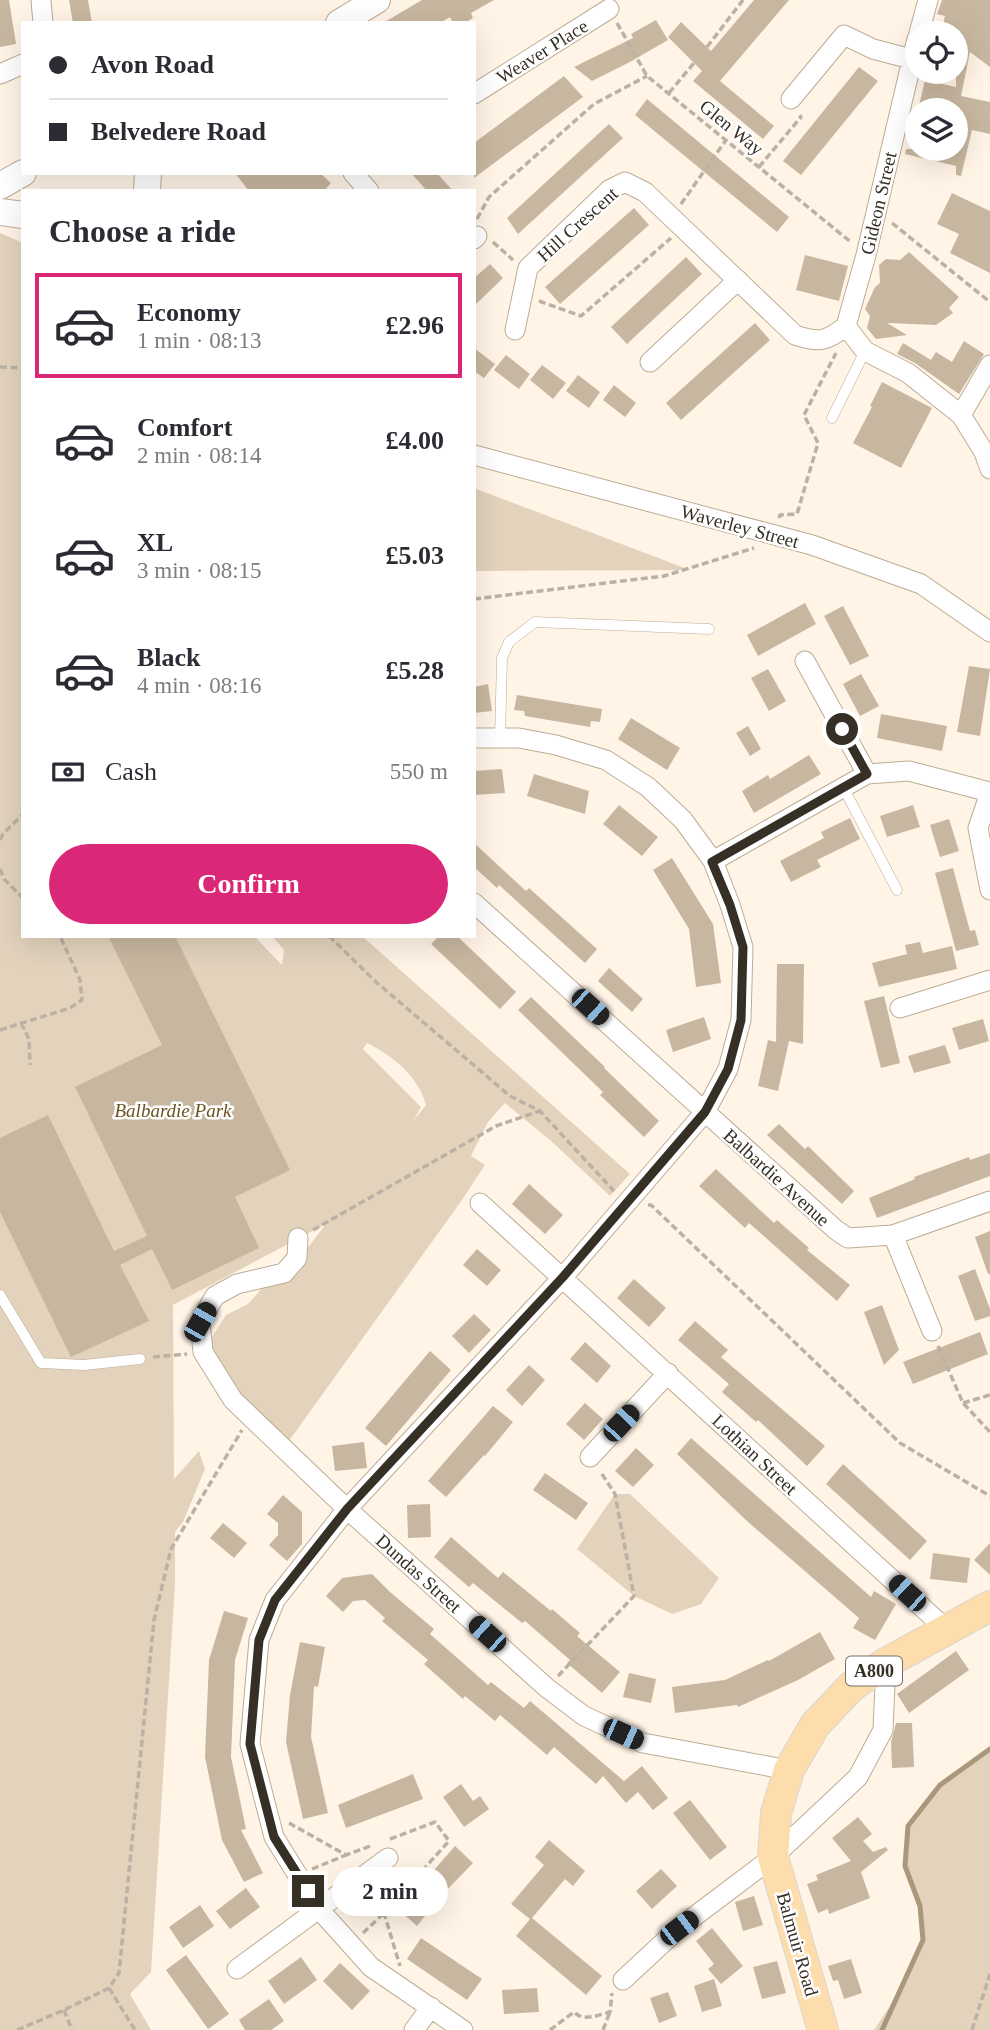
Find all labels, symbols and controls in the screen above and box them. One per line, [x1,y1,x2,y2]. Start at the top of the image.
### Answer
street label: Weaver Place [493,15,592,88]
map controls [905,21,968,161]
button: locate [905,21,968,84]
text: Avon Road [91,50,214,79]
street label: Glen Way [696,95,768,160]
button: layers [905,98,968,161]
text: Belvedere Road [91,117,266,146]
street label: Gideon Street [856,149,901,257]
street label: Hill Crescent [533,182,622,266]
text: Choose a ride [49,213,236,249]
icon: car [53,294,116,357]
text: Economy [137,298,241,327]
text: £2.96 [386,311,444,340]
text: 1 min · 08:13 [137,328,262,353]
icon: car [53,409,116,472]
text: Comfort [137,413,232,442]
text: £4.00 [386,426,444,455]
text: 2 min · 08:14 [137,443,262,468]
street label: Waverley Street [679,501,802,553]
icon: car [53,524,116,587]
text: XL [137,528,173,557]
text: £5.03 [386,541,444,570]
text: 3 min · 08:15 [137,558,262,583]
icon: car [53,639,116,702]
text: Black [137,643,201,672]
text: £5.28 [386,656,444,685]
text: 4 min · 08:16 [137,673,262,698]
route start [826,713,858,745]
icon: cash [49,753,87,791]
text: Cash [105,757,157,786]
text: 550 m [390,759,448,784]
button: Confirm [49,844,448,924]
car [568,985,613,1029]
park label: Balbardie Park [115,1100,232,1121]
street label: Balbardie Avenue [719,1124,834,1230]
car [181,1299,220,1345]
car [599,1400,644,1446]
street label: Lothian Street [708,1410,802,1499]
street label: Dundas Street [372,1530,466,1617]
car [885,1571,930,1615]
car [465,1612,510,1656]
road number: A800 [846,1656,902,1686]
car [600,1716,647,1752]
callout: 2 min [332,1867,448,1916]
route end [292,1875,324,1907]
text: 2 min [362,1879,418,1904]
street label: Balmuir Road [773,1890,823,1999]
car [656,1907,703,1949]

